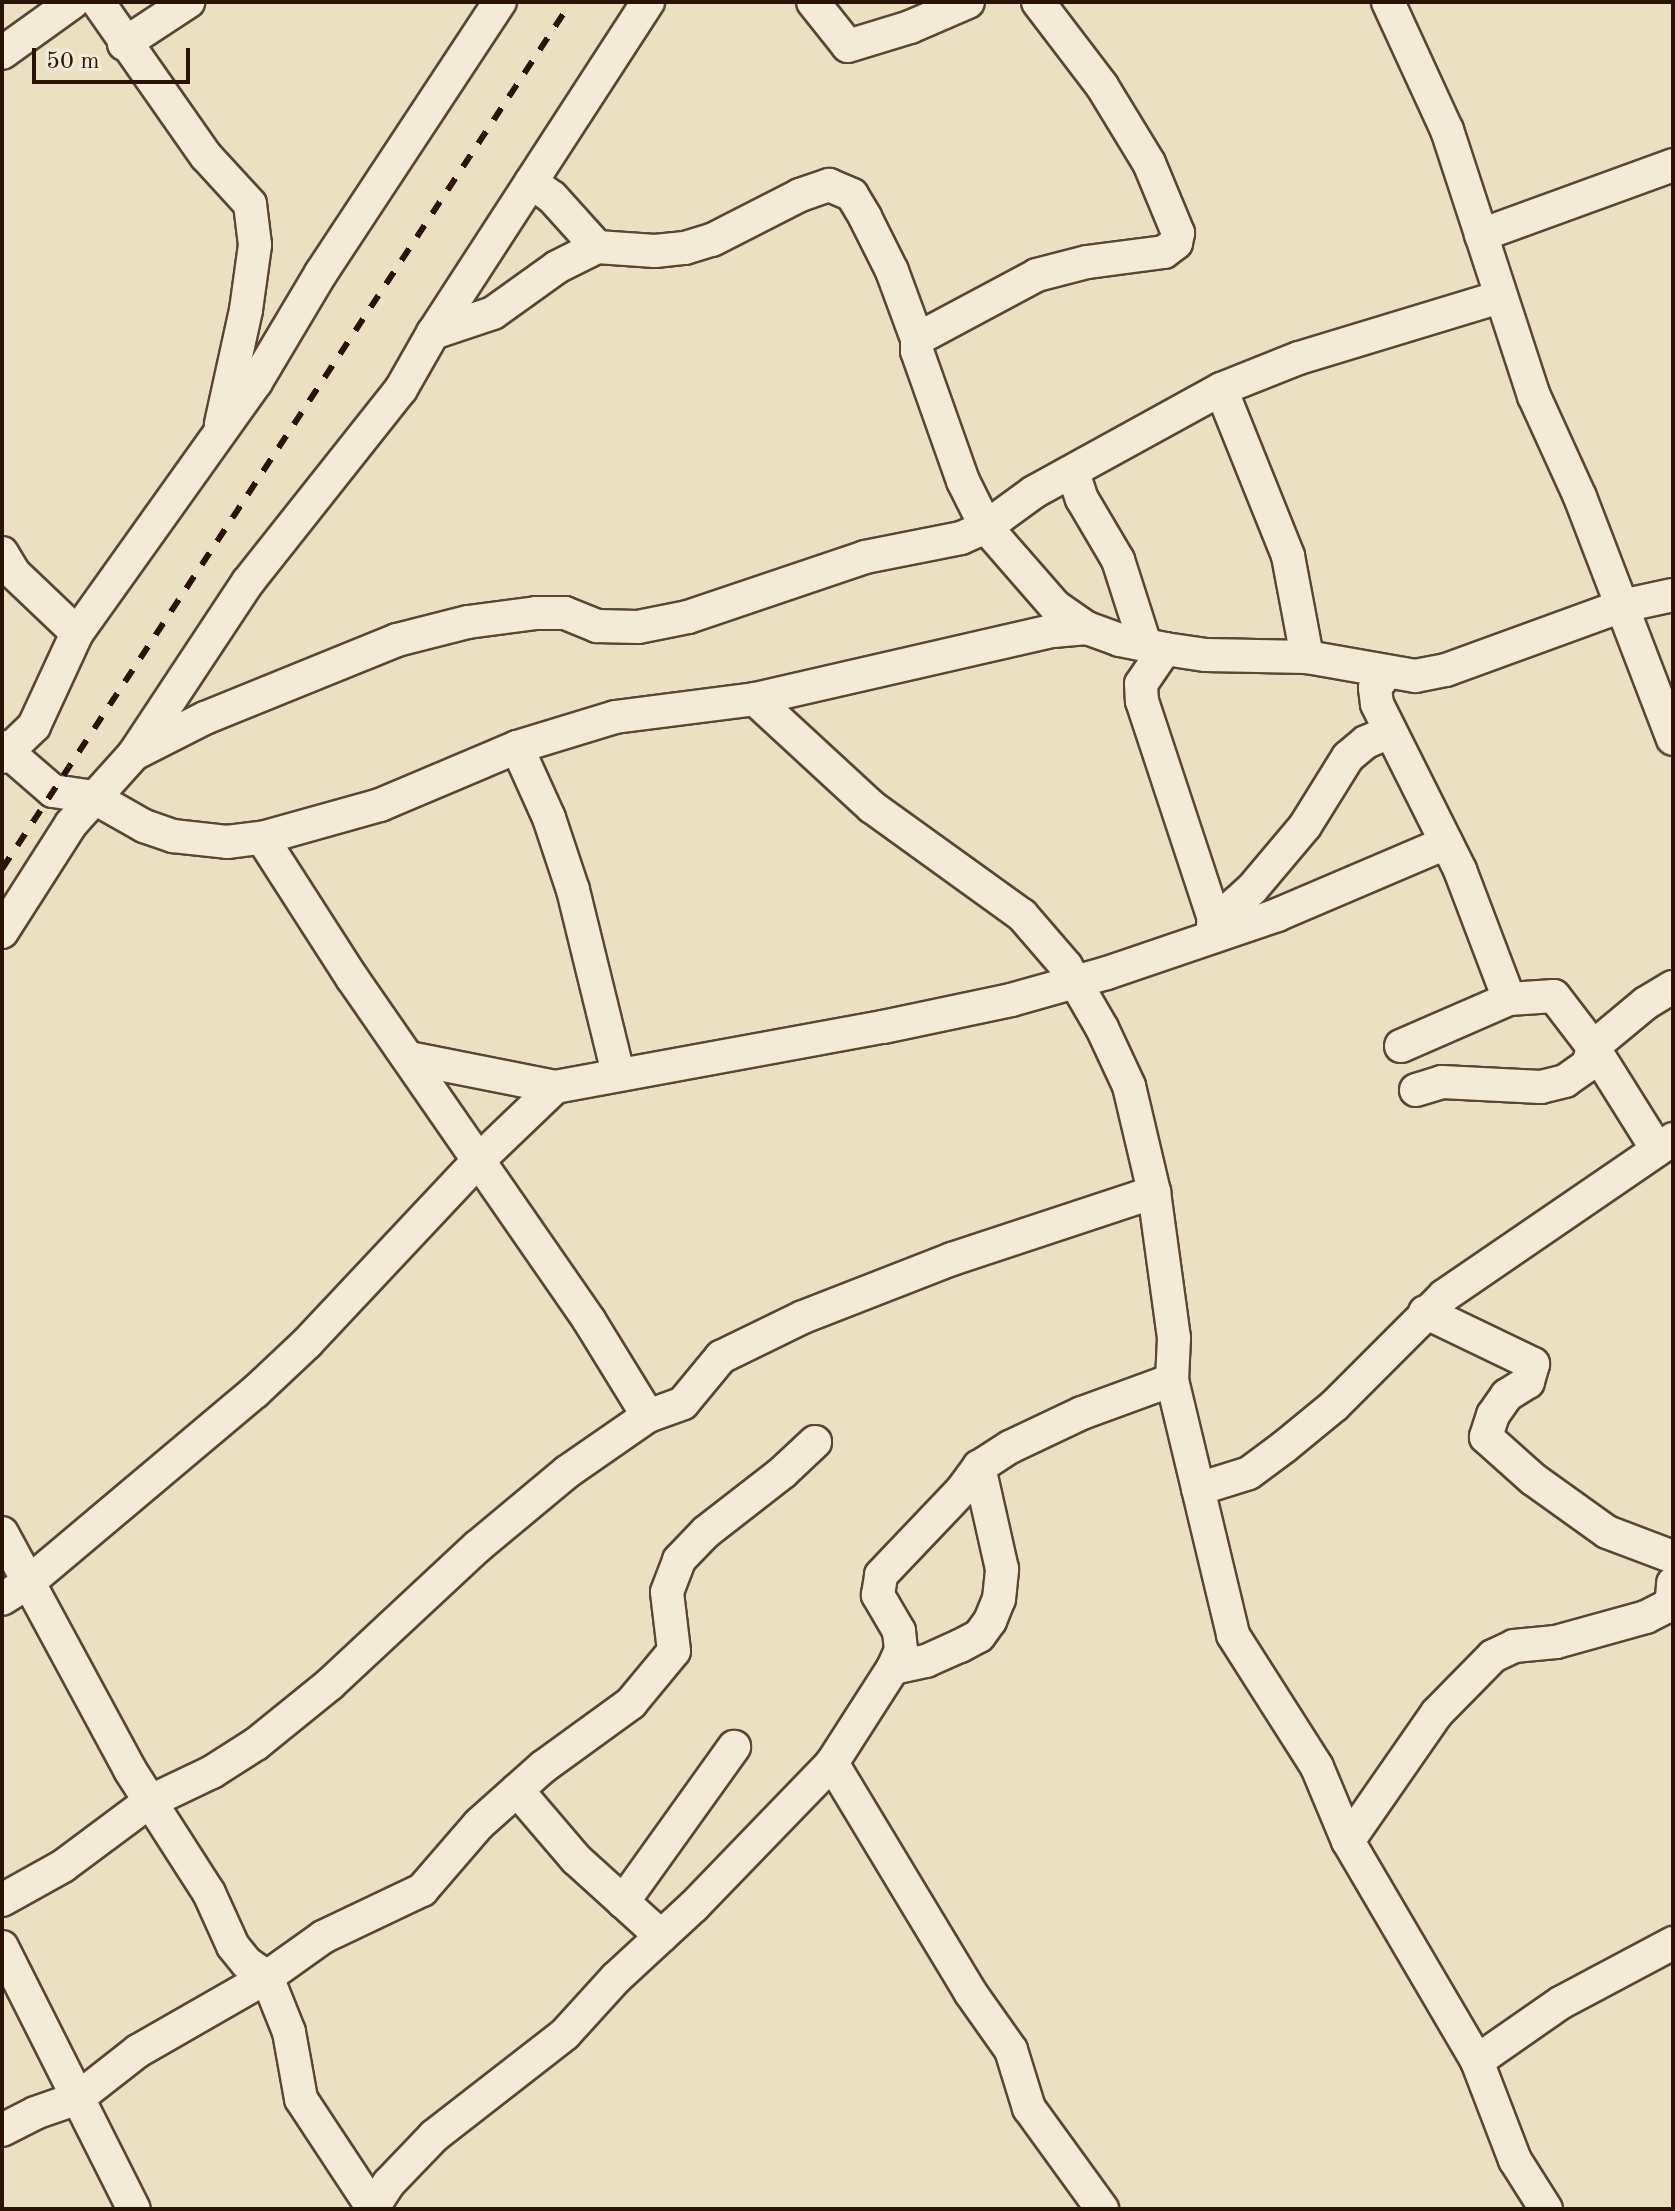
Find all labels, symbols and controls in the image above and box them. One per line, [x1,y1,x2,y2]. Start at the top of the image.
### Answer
scale bar [36,32,194,82]
text: 50 m [46,50,100,74]

